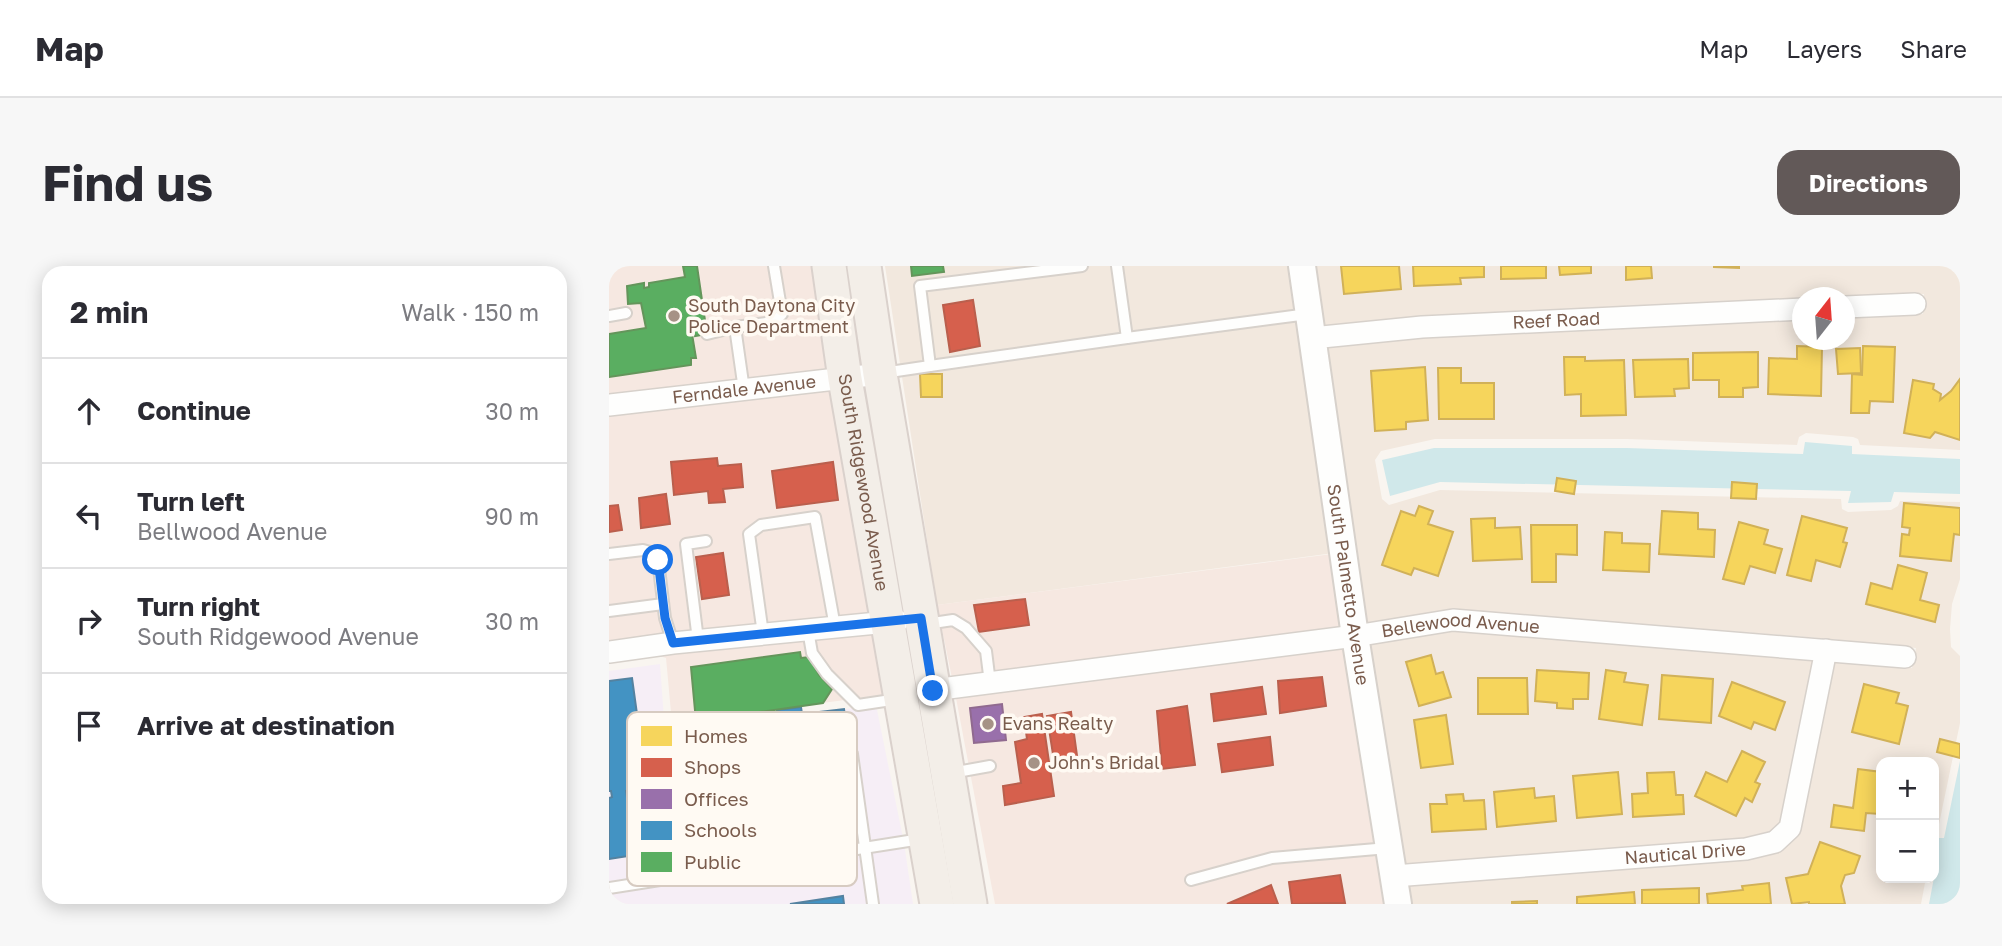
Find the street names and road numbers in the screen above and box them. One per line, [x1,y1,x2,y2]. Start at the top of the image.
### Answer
street label: Reef Road [1512,307,1601,333]
street label: Ferndale Avenue [671,369,817,408]
street label: South Ridgewood Avenue [834,372,894,593]
street label: South Palmetto Avenue [1323,483,1375,687]
street label: Bellewood Avenue [1380,608,1541,642]
street label: Nautical Drive [1624,837,1747,868]

